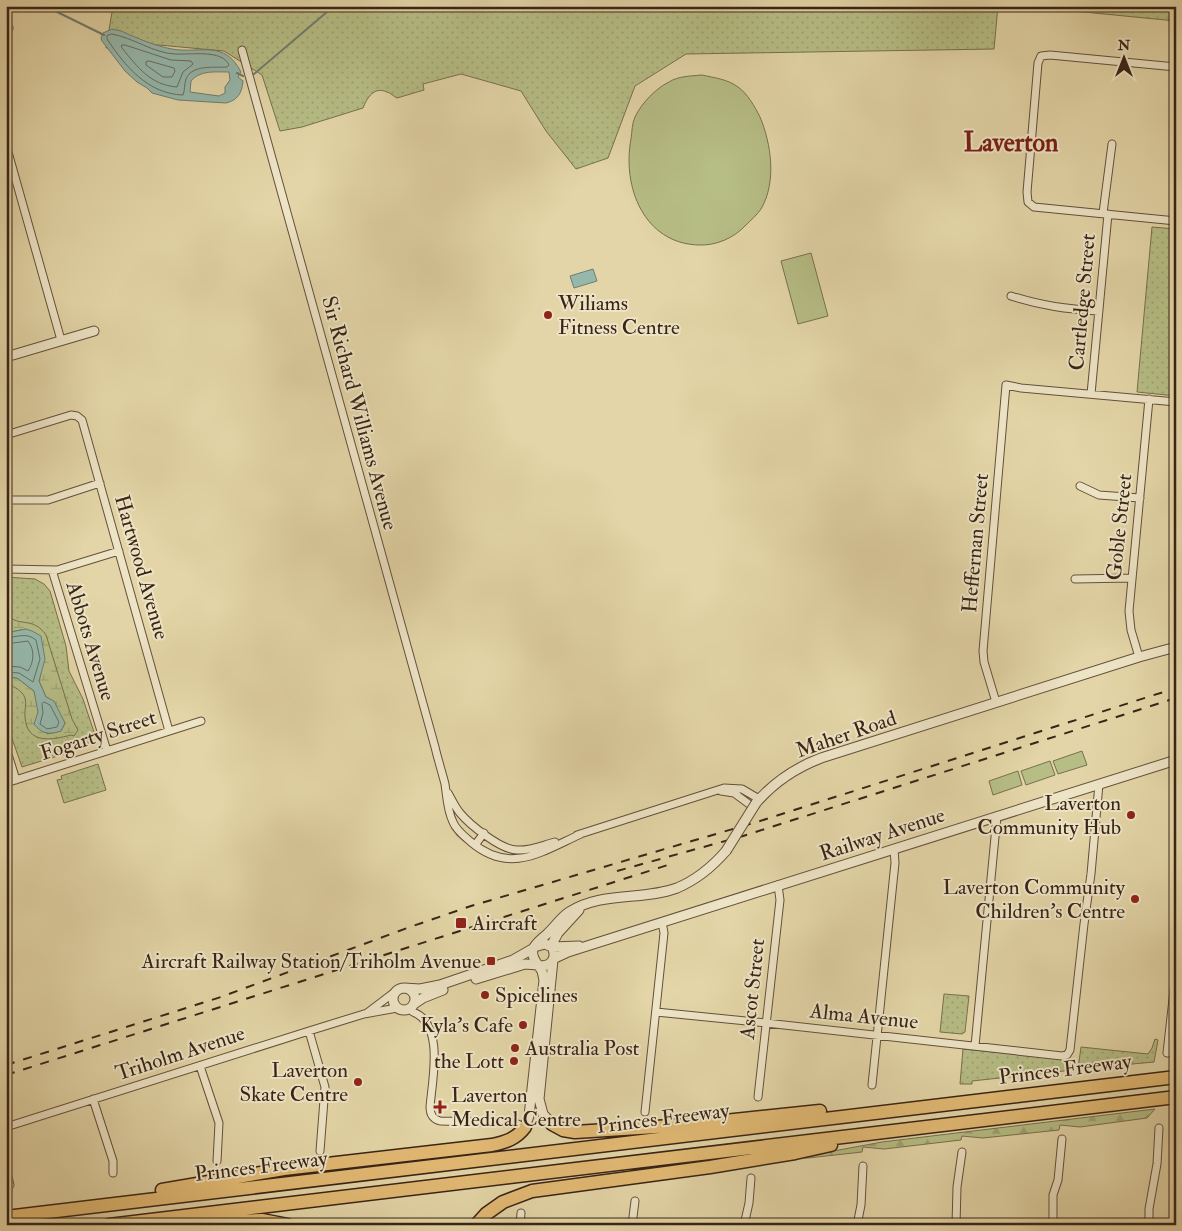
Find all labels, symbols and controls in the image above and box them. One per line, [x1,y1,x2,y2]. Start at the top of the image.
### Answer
north arrow [1100,32,1150,82]
text: N [1117,37,1131,54]
district label: Laverton [964,127,1059,159]
street label: Cartledge Street [1063,232,1102,372]
place label: Wiliams Fitness Centre [557,290,680,341]
street label: Sir Richard Williams Avenue [315,293,404,533]
marker: Wiliams Fitness Centre [542,309,554,321]
street label: Heffernan Street [956,472,995,614]
street label: Goble Street [1100,472,1139,582]
street label: Hartwood Avenue [108,492,175,643]
street label: Abbots Avenue [59,577,122,704]
street label: Fogarty Street [37,704,160,767]
street label: Maher Road [792,704,901,764]
place label: Laverton Community Hub [977,790,1121,841]
street label: Railway Avenue [816,801,948,867]
marker: Laverton Community Hub [1125,809,1137,821]
place label: Laverton Community Children’s Centre [943,874,1126,925]
marker: Laverton Community Children’s Centre [1129,893,1141,905]
place label: Aircraft [471,910,537,937]
marker: Aircraft [454,916,468,930]
street label: Ascot Street [734,937,771,1042]
place label: Aircraft Railway Station/Triholm Avenue [140,948,481,975]
marker: Aircraft Railway Station/Triholm Avenue [485,955,497,967]
place label: Spicelines [495,982,578,1009]
marker: Spicelines [479,989,491,1001]
street label: Alma Avenue [807,997,920,1036]
place label: Kyla's Cafe [420,1012,513,1039]
marker: Kyla's Cafe [517,1019,529,1031]
street label: Triholm Avenue [112,1020,249,1087]
place label: Australia Post [524,1035,640,1062]
marker: Australia Post [509,1042,521,1054]
place label: the Lott [434,1048,504,1075]
street label: Princes Freeway [997,1048,1134,1091]
marker: the Lott [508,1055,520,1067]
place label: Laverton Skate Centre [240,1057,348,1108]
marker: Laverton Skate Centre [352,1076,364,1088]
place label: Laverton Medical Centre [451,1082,581,1133]
street label: Princes Freeway [595,1097,732,1140]
marker: Laverton Medical Centre [433,1100,447,1114]
street label: Princes Freeway [193,1145,330,1188]

